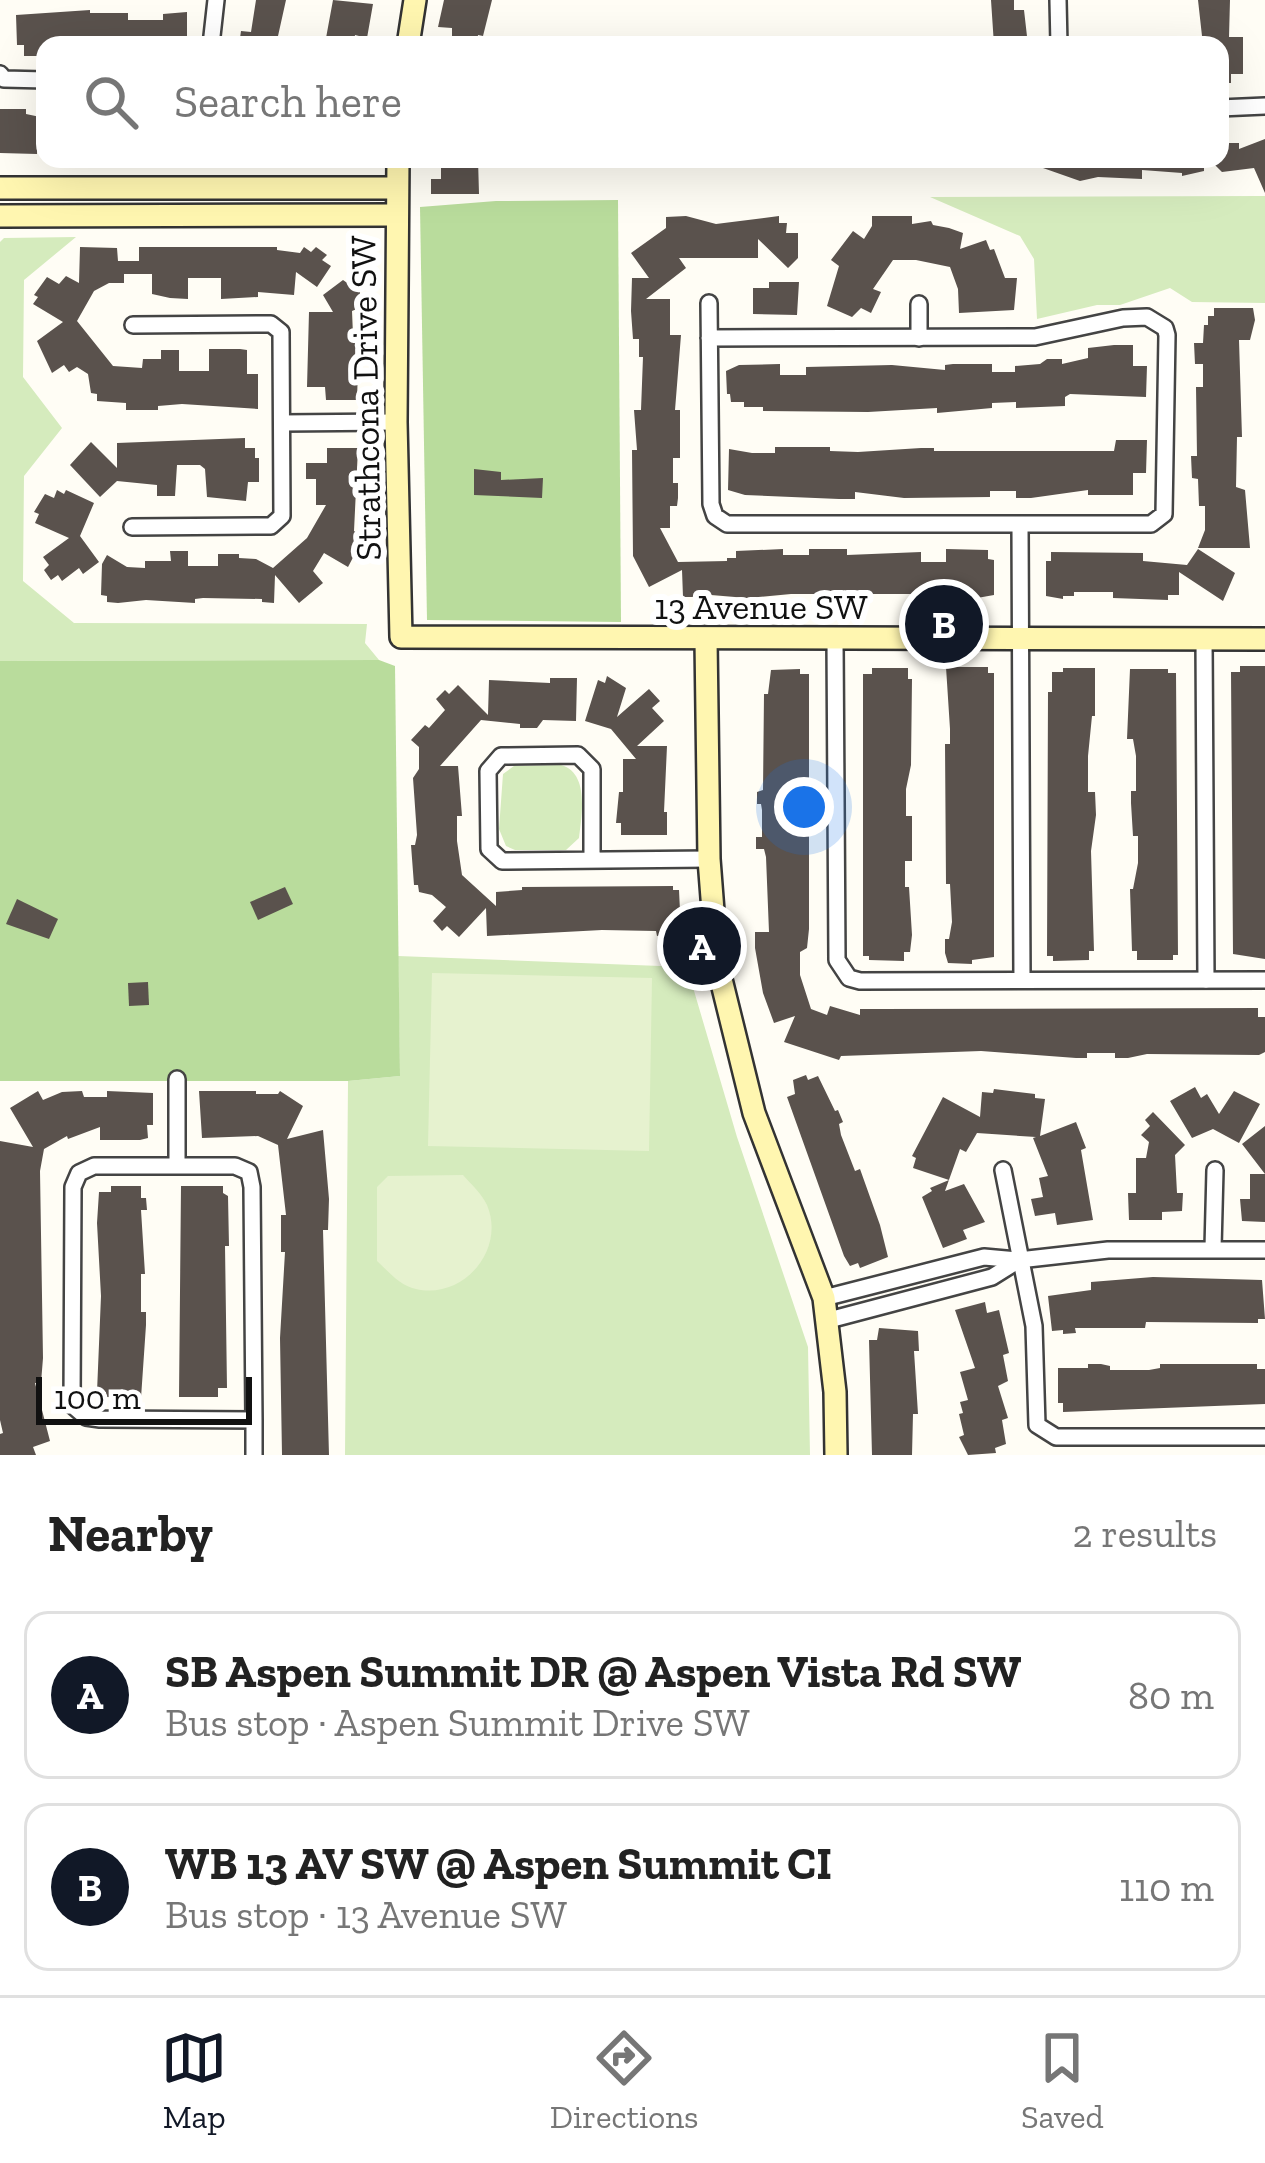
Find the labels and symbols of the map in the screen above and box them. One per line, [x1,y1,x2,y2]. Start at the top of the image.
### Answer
street label: Strathcona Drive SW [341,235,390,561]
pin: B [905,579,983,669]
street label: 13 Avenue SW [654,585,868,628]
your location [774,777,834,837]
pin: A [663,901,741,991]
scale bar [36,1371,252,1424]

